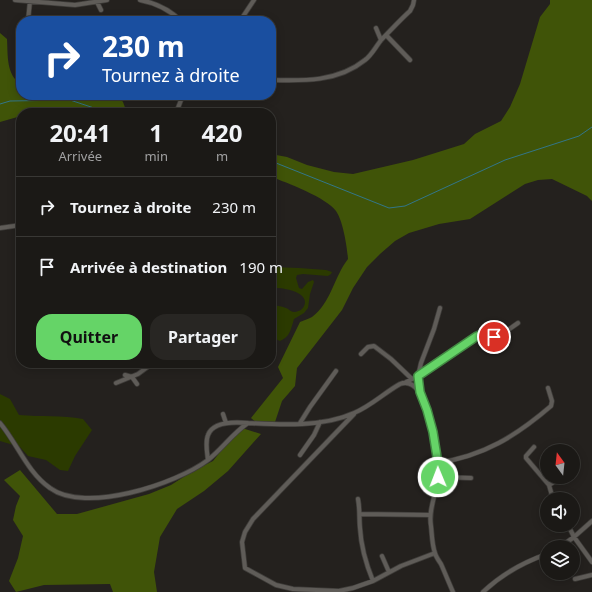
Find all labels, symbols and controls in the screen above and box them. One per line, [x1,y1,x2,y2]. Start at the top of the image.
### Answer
text: 230 m [102,27,185,65]
icon: right [36,32,88,84]
text: Tournez à droite [102,63,240,87]
text: 20:41 [49,116,111,149]
text: 1 [149,116,163,149]
text: 420 [201,116,243,149]
text: Arrivée [58,147,102,165]
text: min [144,147,168,165]
text: m [216,147,228,165]
icon: right [36,196,58,218]
text: Tournez à droite [70,197,191,217]
text: 230 m [212,197,256,217]
icon: arrive [36,256,58,278]
text: Arrivée à destination [70,257,227,277]
text: 190 m [239,257,283,277]
button: Quitter [36,314,142,360]
button: Partager [150,314,256,360]
pin [477,320,511,354]
icon: arrive [483,326,505,348]
north arrow [540,444,580,484]
map controls [540,444,580,580]
position arrow [417,456,459,498]
button: sound [540,492,580,532]
button: layers [540,540,580,580]

